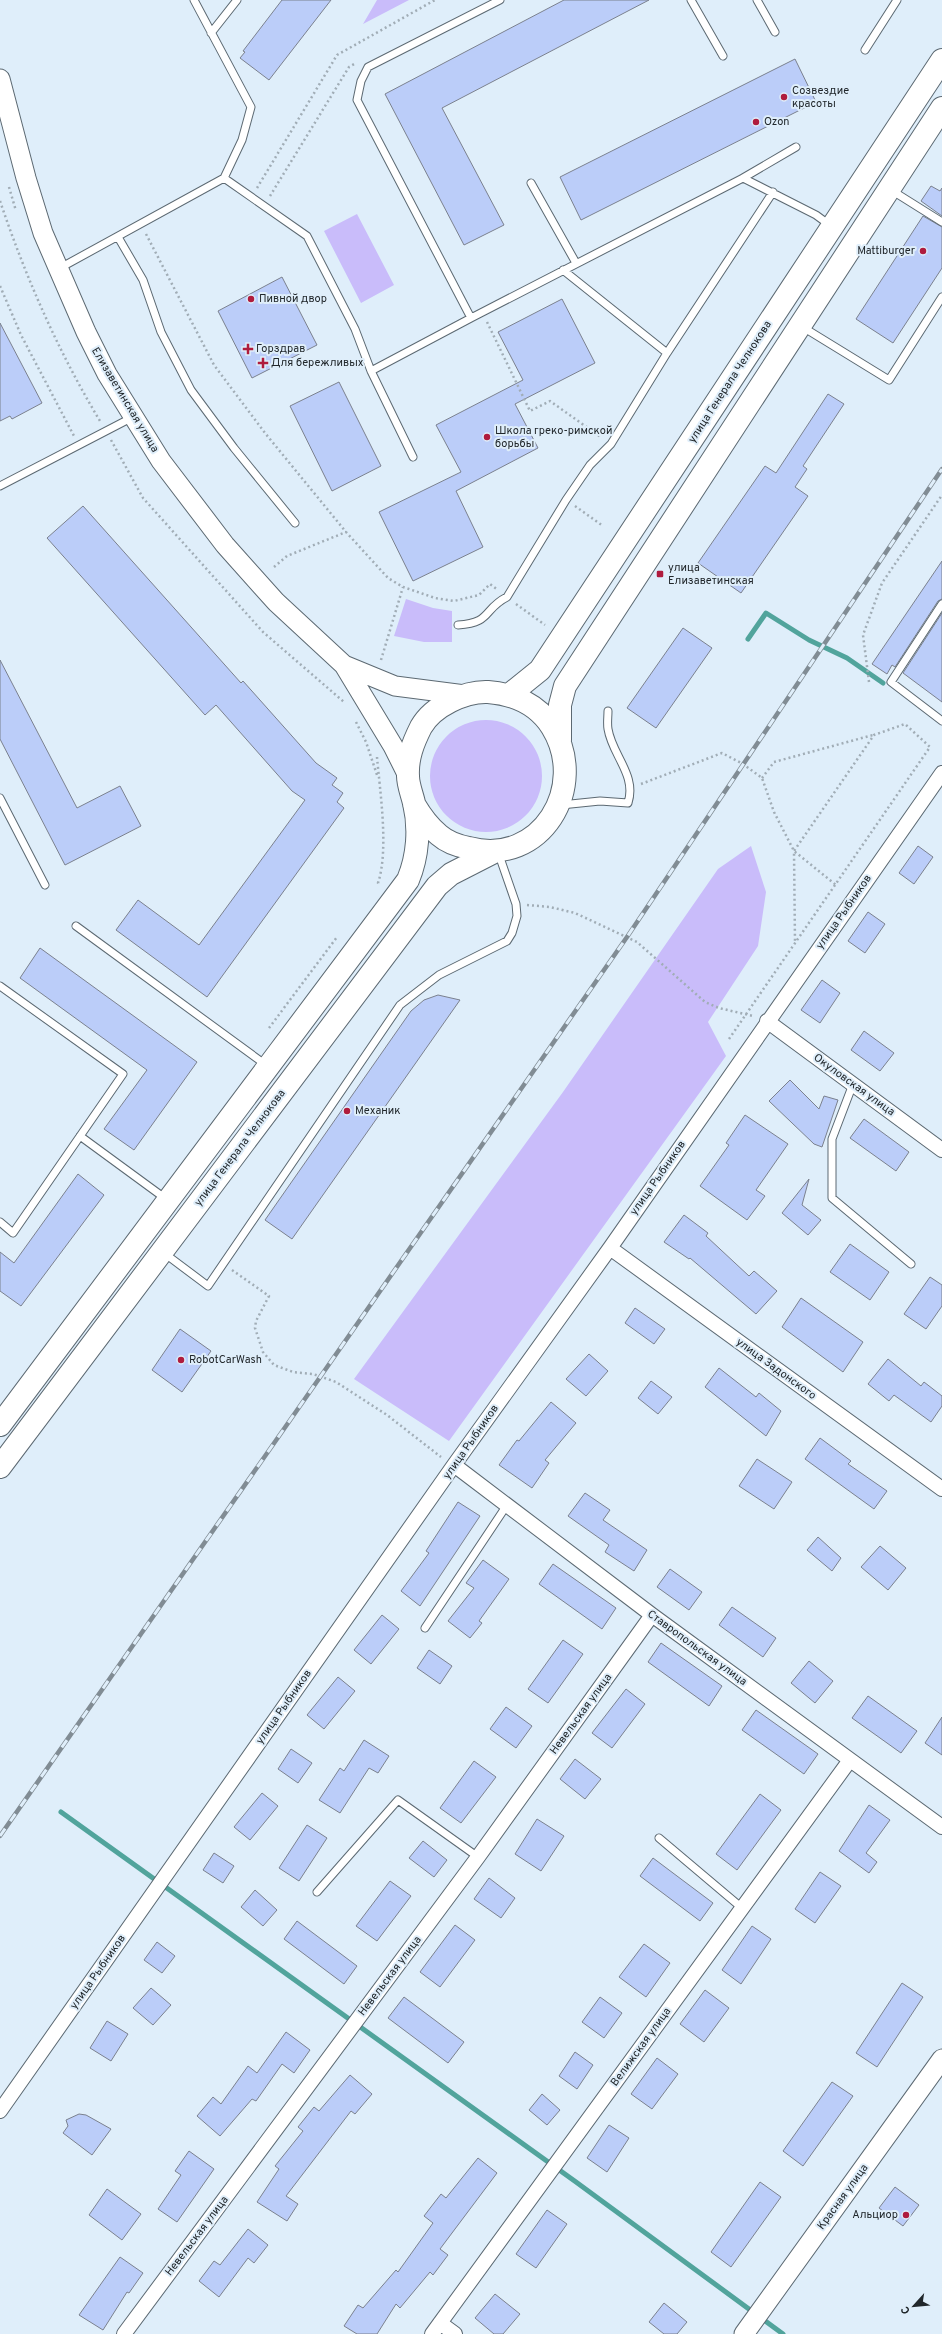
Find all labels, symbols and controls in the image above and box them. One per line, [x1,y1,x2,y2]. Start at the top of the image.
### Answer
place label: Созвездие красоты [792,84,849,111]
marker: Созвездие красоты [779,92,789,102]
place label: Ozon [764,115,790,129]
marker: Ozon [751,117,761,127]
place label: Mattiburger [857,244,916,258]
marker: Mattiburger [918,246,928,256]
place label: Пивной двор [259,292,327,306]
marker: Пивной двор [246,294,256,304]
street label: улица Генерала Челнокова [685,318,775,446]
place label: Горздрав [256,342,305,356]
marker: Горздрав [243,344,253,354]
street label: Елизаветинская улица [88,345,162,455]
place label: Для бережливых [271,356,364,370]
marker: Для бережливых [258,358,268,368]
place label: Школа греко-римской борьбы [495,424,612,451]
marker: Школа греко-римской борьбы [482,432,492,442]
place label: улица Елизаветинская [668,561,754,588]
marker: улица Елизаветинская [655,569,665,579]
street label: улица Рыбников [813,872,875,952]
street label: Окуловская улица [811,1051,898,1119]
street label: улица Генерала Челнокова [191,1087,289,1209]
place label: Механик [355,1104,401,1118]
marker: Механик [342,1106,352,1116]
street label: улица Рыбников [627,1138,689,1218]
street label: улица Задонского [733,1335,819,1403]
place label: RobotCarWash [189,1353,262,1367]
marker: RobotCarWash [176,1355,186,1365]
street label: улица Рыбников [440,1402,502,1482]
street label: Ставропольская улица [644,1607,750,1689]
street label: улица Рыбников [253,1667,315,1747]
street label: Невельская улица [547,1671,615,1757]
street label: улица Рыбников [67,1932,129,2012]
street label: Невельская улица [355,1933,425,2019]
street label: Велижская улица [608,2005,674,2089]
street label: Красная улица [814,2161,872,2233]
street label: Невельская улица [162,2193,232,2279]
place label: Альциор [852,2208,898,2222]
marker: Альциор [901,2210,911,2220]
north arrow [894,2286,934,2326]
text: С [898,2304,914,2316]

